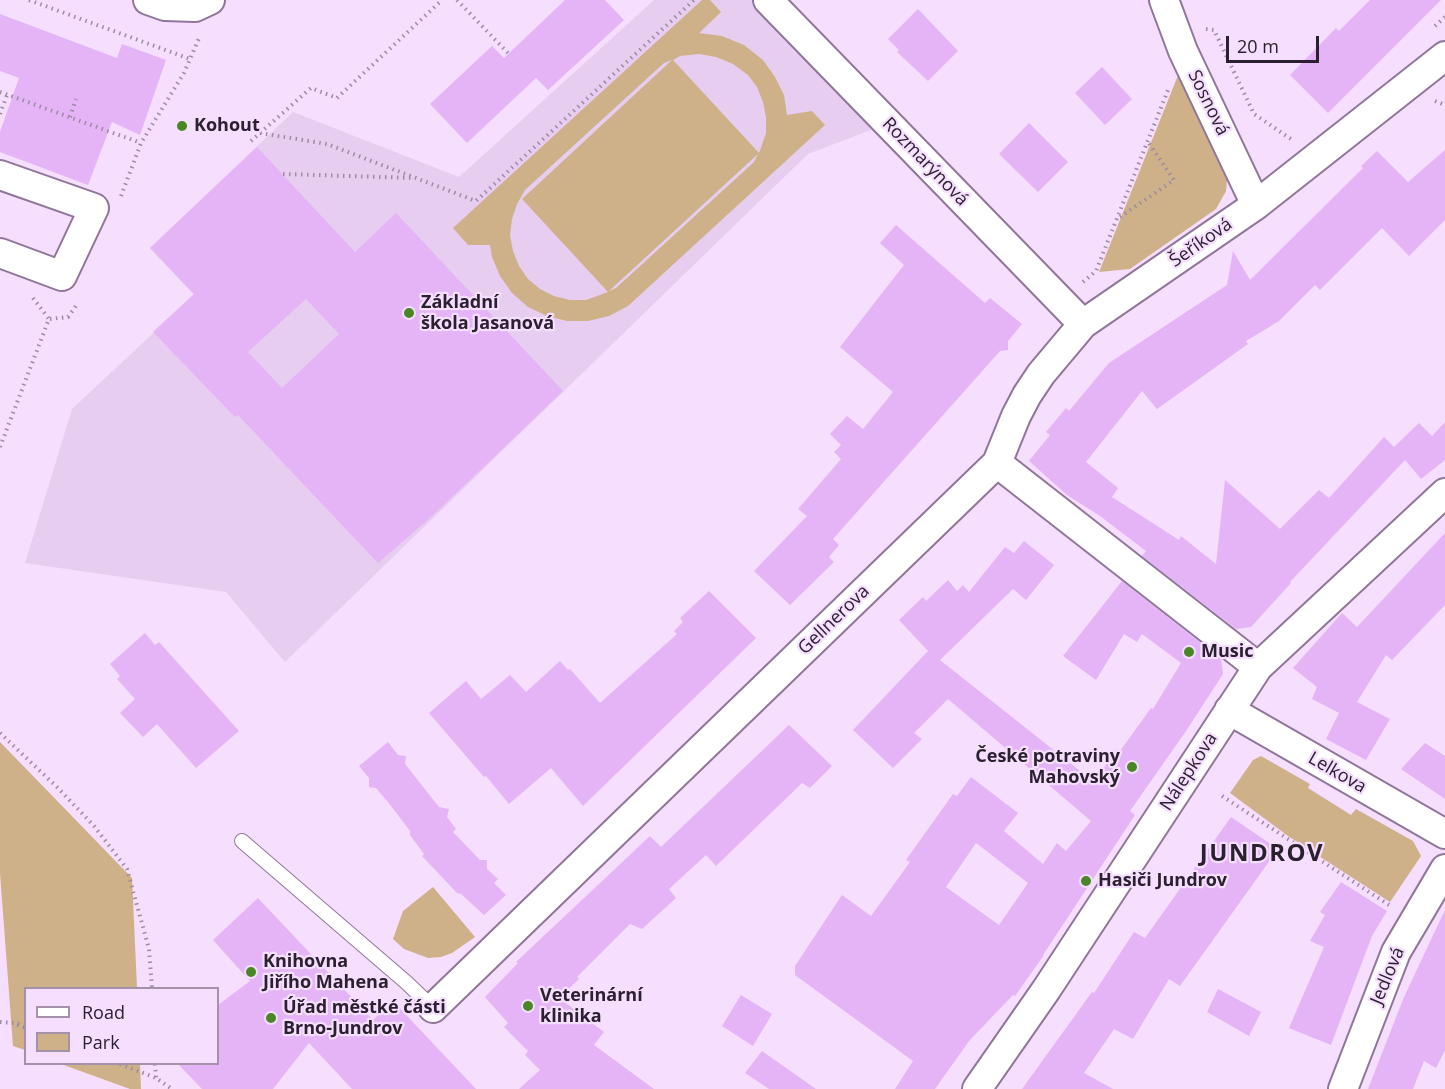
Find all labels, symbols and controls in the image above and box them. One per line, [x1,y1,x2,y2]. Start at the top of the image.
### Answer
scale bar [1229,24,1322,62]
text: 20 m [1237,34,1279,58]
street label: Sosnová [1183,67,1233,139]
street label: Rozmarýnová [878,113,972,211]
place label: Kohout [194,115,260,137]
marker: Kohout [175,119,189,133]
street label: Šeříková [1166,214,1236,272]
place label: Základní škola Jasanová [421,292,554,334]
marker: Základní škola Jasanová [402,306,416,320]
street label: Gellnerova [794,581,874,659]
place label: Music [1201,641,1253,663]
marker: Music [1182,645,1196,659]
street label: Nálepkova [1156,729,1222,815]
place label: České potraviny Mahovský [975,746,1120,789]
street label: Lelkova [1304,748,1370,798]
marker: České potraviny Mahovský [1125,760,1139,774]
district label: JUNDROV [1200,840,1324,868]
place label: Hasiči Jundrov [1098,870,1227,892]
marker: Hasiči Jundrov [1079,874,1093,888]
street label: Jedlová [1366,944,1410,1008]
place label: Knihovna Jiřího Mahena [263,951,389,994]
marker: Knihovna Jiřího Mahena [244,965,258,979]
place label: Veterinární klinika [540,985,643,1028]
legend [24,987,219,1065]
place label: Úřad městké části Brno-Jundrov [283,997,446,1040]
marker: Veterinární klinika [521,999,535,1013]
text: Road [82,1000,125,1024]
marker: Úřad městké části Brno-Jundrov [264,1011,278,1025]
text: Park [82,1030,120,1054]

